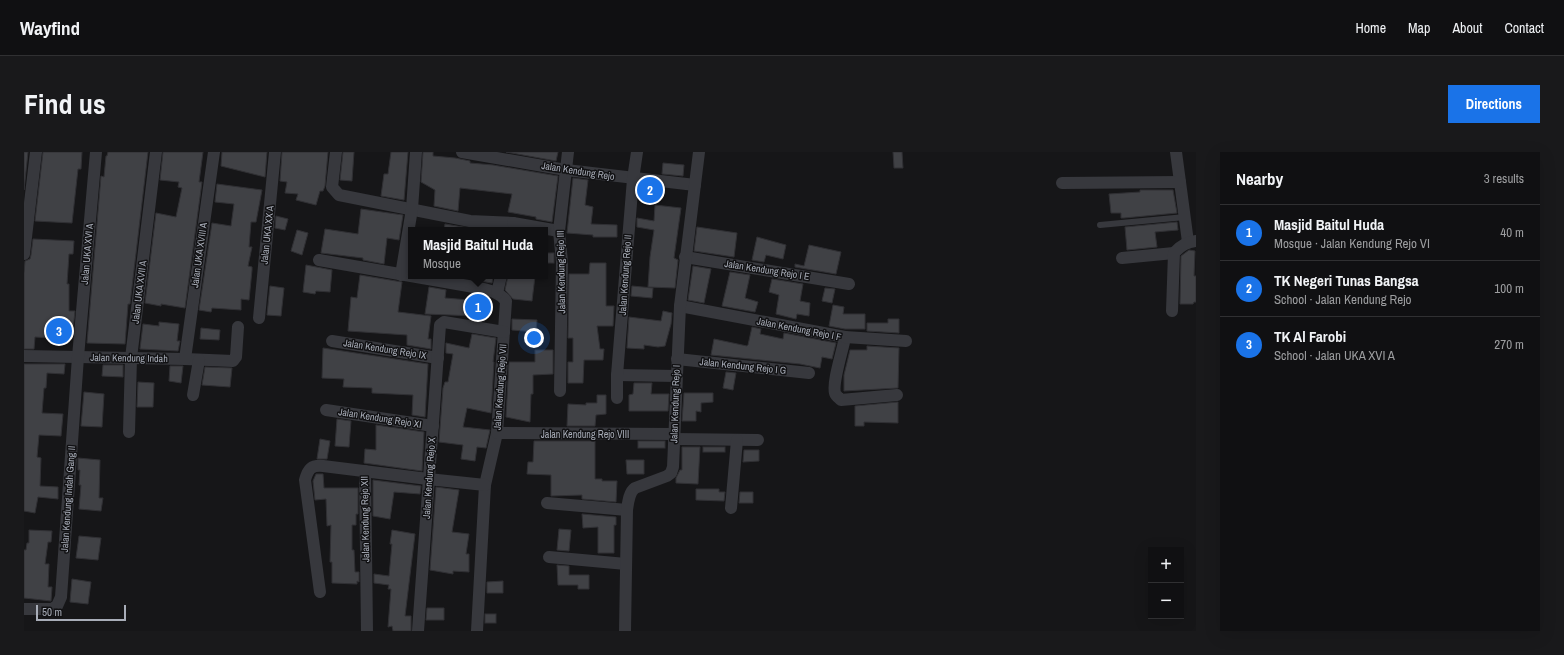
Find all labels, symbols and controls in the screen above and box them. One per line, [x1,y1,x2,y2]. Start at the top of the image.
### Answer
text: Wayfind [20,15,80,41]
text: Home [1355,19,1386,37]
text: Map [1408,19,1430,37]
text: About [1452,19,1482,37]
text: Contact [1504,19,1544,37]
text: Find us [24,85,106,123]
button: Directions [1448,85,1540,123]
street label: Jalan Kendung Rejo [541,159,616,183]
text: Nearby [1236,167,1283,190]
text: 3 results [1484,170,1524,187]
pin: 2 [637,175,663,205]
street label: Jalan UKA XX A [257,205,277,265]
text: Masjid Baitul Huda [1274,214,1384,235]
street label: Jalan UKA XVIII A [188,221,210,288]
street label: Jalan UKA XVI A [78,222,96,285]
text: 1 [1246,224,1252,241]
text: 40 m [1500,224,1524,241]
popup [408,227,548,279]
street label: Jalan Kendung Rejo III [554,230,568,314]
text: Masjid Baitul Huda [423,234,533,255]
street label: Jalan Kendung Rejo II [616,234,634,316]
text: Mosque · Jalan Kendung Rejo VI [1274,235,1430,252]
text: Mosque [423,255,461,272]
street label: Jalan Kendung Rejo I E [723,257,811,283]
street label: Jalan UKA XVII A [129,259,149,324]
text: TK Negeri Tunas Bangsa [1274,270,1419,291]
text: 2 [1246,280,1252,297]
text: 100 m [1494,280,1524,297]
text: School · Jalan Kendung Rejo [1274,291,1412,308]
pin: 1 [465,292,491,322]
street label: Jalan Kendung Rejo I F [756,314,842,344]
pin: 3 [46,316,72,346]
text: TK Al Farobi [1274,326,1346,347]
your location [524,328,544,348]
street label: Jalan Kendung Rejo IX [343,336,428,362]
text: 3 [1246,336,1252,353]
text: 270 m [1494,336,1524,353]
street label: Jalan Kendung Rejo VII [491,344,509,430]
text: School · Jalan UKA XVI A [1274,347,1395,364]
street label: Jalan Kendung Indah [90,351,168,365]
street label: Jalan Kendung Rejo I G [699,355,787,377]
street label: Jalan Kendung Rejo I [667,365,683,443]
street label: Jalan Kendung Rejo XI [338,405,422,431]
street label: Jalan Kendung Rejo VIII [541,428,629,441]
street label: Jalan Kendung Rejo X [420,436,438,519]
street label: Jalan Kendung Indah Gang II [58,445,78,553]
street label: Jalan Kendung Rejo XII [358,476,372,562]
map controls [1148,547,1184,619]
button: + [1148,547,1184,583]
button: − [1148,583,1184,619]
scale bar [36,603,126,622]
text: 50 m [42,605,62,619]

